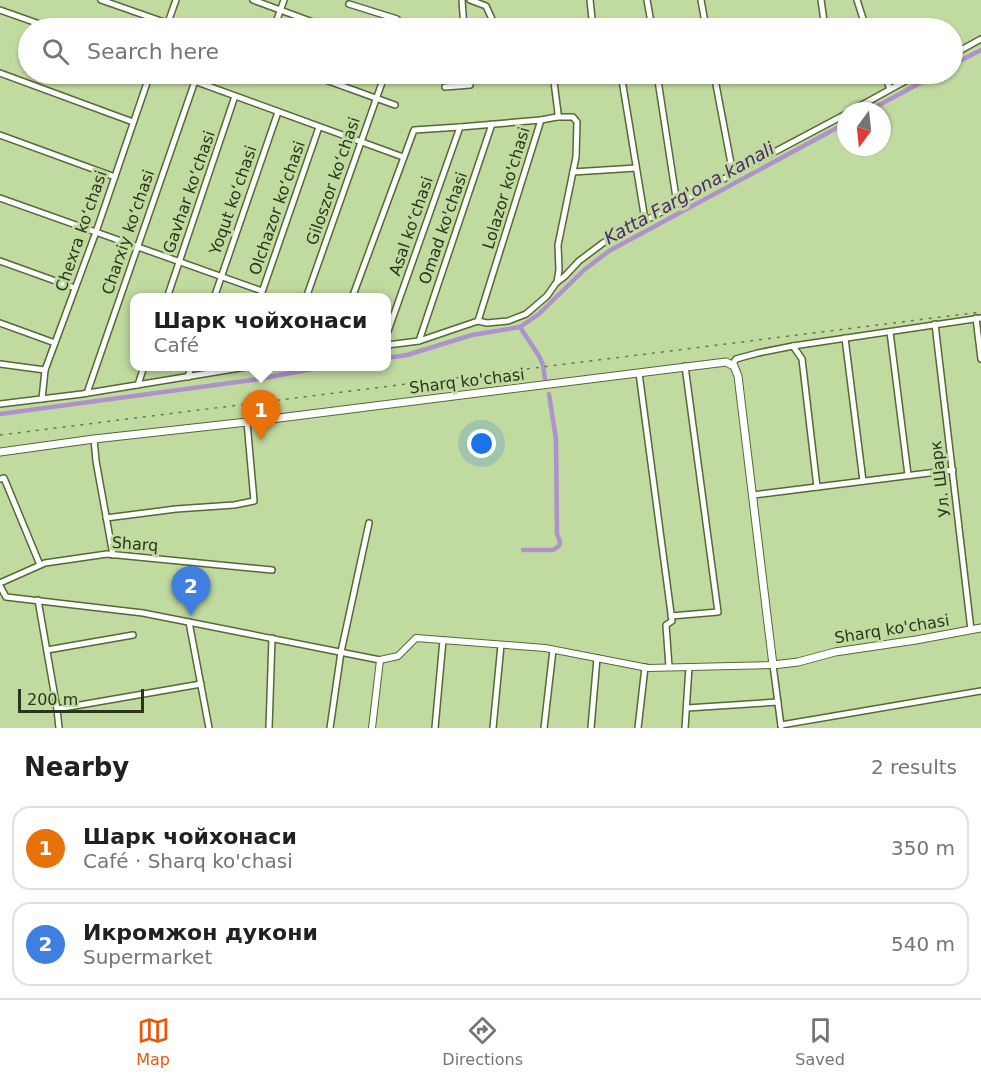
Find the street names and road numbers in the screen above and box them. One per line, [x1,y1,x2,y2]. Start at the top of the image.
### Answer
street label: Giloszor koʻchasi [302,114,364,248]
street label: Lolazor ko'chasi [478,125,534,251]
street label: Gavhar koʻchasi [159,128,219,256]
street label: Olchazor koʻchasi [245,138,309,278]
street label: Yoqut koʻchasi [205,143,261,258]
street label: Charxiy koʻchasi [98,167,158,297]
street label: Chexra koʻchasi [51,168,111,294]
street label: Omad ko'chasi [415,169,471,287]
street label: Asal koʻchasi [385,174,437,278]
street label: Sharq ko'chasi [408,364,526,398]
street label: Ул. Шарк [926,439,954,518]
street label: Sharq [111,533,159,555]
street label: Sharq ko'chasi [833,611,951,647]

